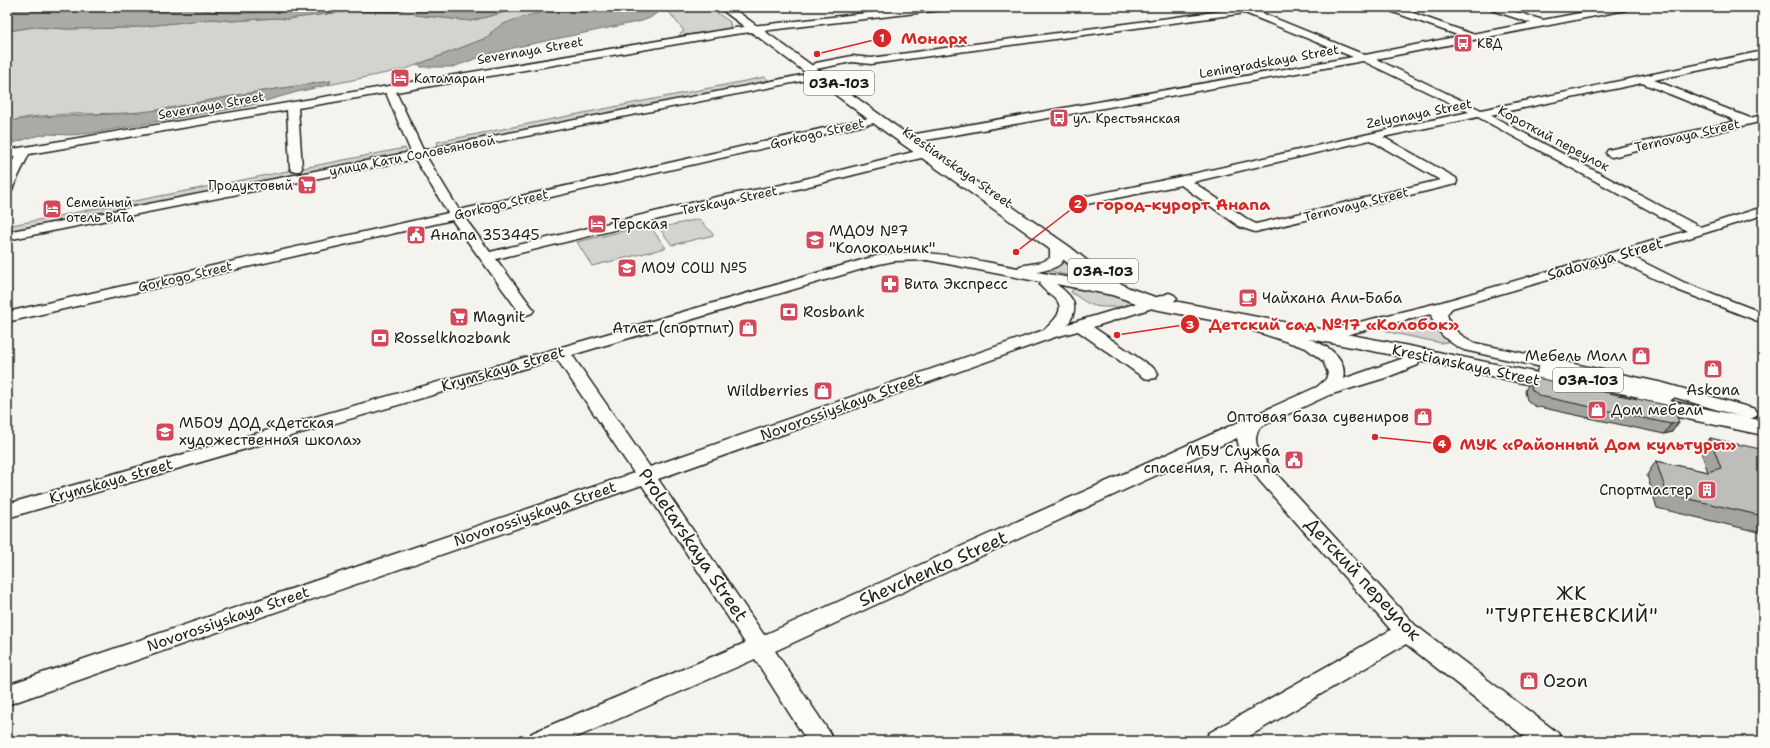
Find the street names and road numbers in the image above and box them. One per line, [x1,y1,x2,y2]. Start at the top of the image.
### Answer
street label: Severnaya Street [476,33,585,68]
street label: Leningradskaya Street [1198,41,1341,82]
road number: 03А-103 [804,71,874,95]
street label: Severnaya Street [157,88,266,123]
street label: Zelyonaya Street [1365,95,1474,132]
street label: Короткий переулок [1495,102,1612,175]
street label: Gorkogo Street [768,114,866,153]
street label: Ternovaya Street [1633,115,1742,156]
street label: Krestianskaya Street [899,123,1016,212]
street label: улица Кати Соловьяновой [328,131,497,180]
street label: Terskaya Street [679,182,779,219]
street label: Ternovaya Street [1302,183,1411,226]
street label: Gorkogo Street [452,185,550,224]
street label: Sadovaya Street [1545,233,1665,285]
street label: Gorkogo Street [136,257,234,296]
road number: 03А-103 [1068,259,1138,283]
street label: Krestianskaya Street [1390,340,1542,390]
street label: Krymskaya street [439,342,567,396]
street label: Novorossiyskaya Street [757,368,925,446]
road number: 03А-103 [1553,368,1623,392]
street label: Krymskaya street [47,454,175,508]
street label: Proletarskaya Street [633,464,753,626]
street label: Novorossiyskaya Street [451,477,619,551]
street label: Детский переулок [1300,512,1427,646]
street label: Shevchenko Street [855,525,1011,613]
street label: Novorossiyskaya Street [144,582,312,656]

